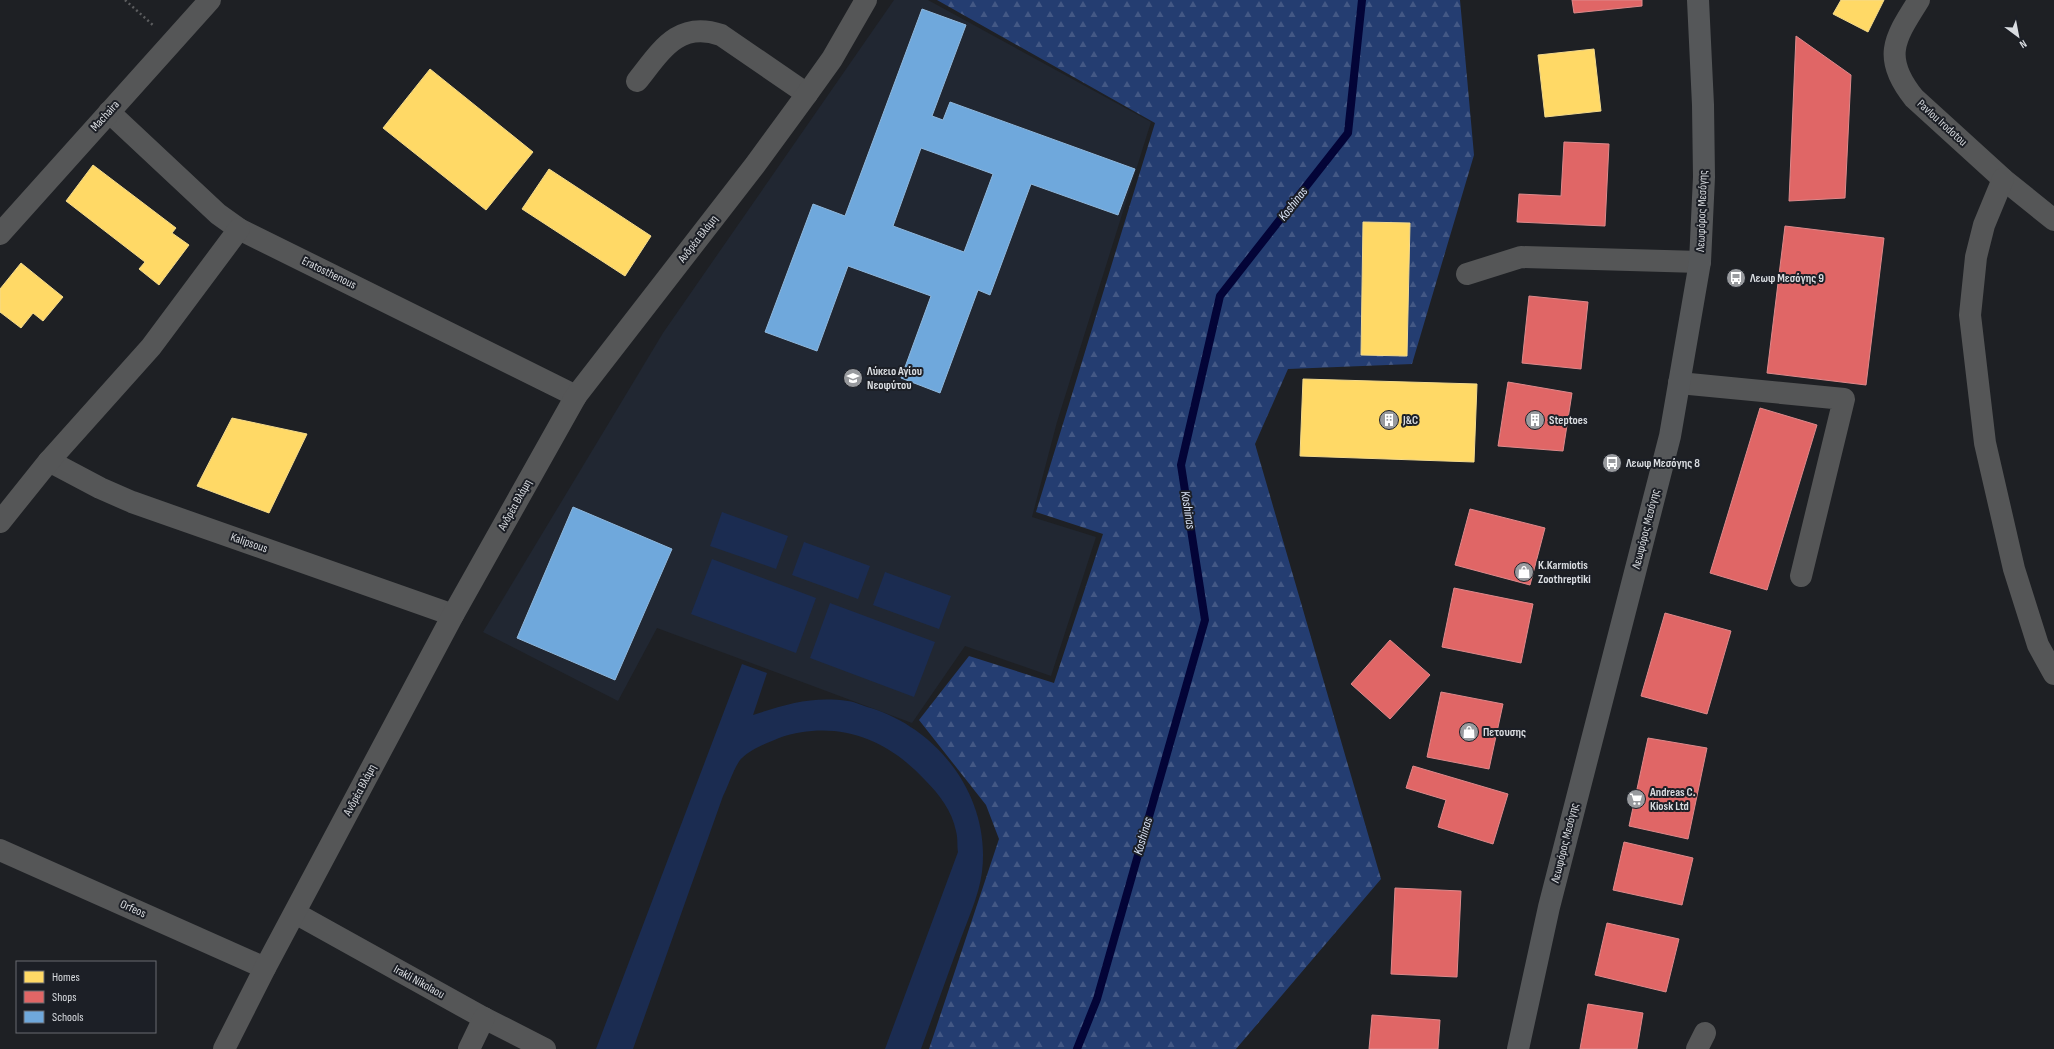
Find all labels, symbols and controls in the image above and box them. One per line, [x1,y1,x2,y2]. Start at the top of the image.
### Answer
north arrow [1998,16,2038,56]
text: N [2017,37,2029,51]
street label: Machaira [87,97,123,135]
street label: Pavlou Irodotou [1914,97,1970,149]
street label: Λεωφόρος Μεσόγης [1693,170,1711,253]
water label: Koshinas [1275,184,1311,224]
street label: Ανδρέα Βλάμη [674,212,721,267]
street label: Eratosthenous [299,253,359,293]
bus stop icon: Λεωφ Μεσόγης 9 [1725,267,1747,289]
place label: Λεωφ Μεσόγης 9 [1749,271,1824,286]
place label: Λύκειο Αγίου Νεοφύτου [866,364,922,393]
school or university icon: Λύκειο Αγίου Νεοφύτου [842,367,864,389]
building icon: J&C [1378,409,1400,431]
building icon: Steptoes [1524,409,1546,431]
place label: J&C [1402,413,1418,428]
place label: Steptoes [1549,413,1588,428]
bus stop icon: Λεωφ Μεσόγης 8 [1601,452,1623,474]
place label: Λεωφ Μεσόγης 8 [1625,456,1700,471]
street label: Ανδρέα Βλάμη [494,477,535,534]
street label: Λεωφόρος Μεσόγης [1629,487,1663,571]
water label: Koshinas [1177,490,1199,531]
street label: Kalipsous [228,530,270,556]
place label: K.Karmiotis Zoothreptiki [1538,558,1591,587]
shop icon: K.Karmiotis Zoothreptiki [1513,561,1535,583]
shop icon: Πετουσης [1458,721,1480,743]
place label: Πετουσης [1483,725,1526,740]
street label: Ανδρέα Βλάμη [340,762,380,819]
place label: Andreas C. Kiosk Ltd [1649,785,1696,814]
supermarket icon: Andreas C. Kiosk Ltd [1625,788,1647,810]
street label: Λεωφόρος Μεσόγης [1548,801,1582,885]
water label: Koshinas [1130,815,1156,857]
street label: Orfeos [118,897,148,921]
legend [16,961,156,1033]
street label: Irakli Nikolaou [391,962,447,1002]
text: Homes [52,970,80,985]
text: Shops [52,990,77,1005]
text: Schools [52,1010,84,1025]

